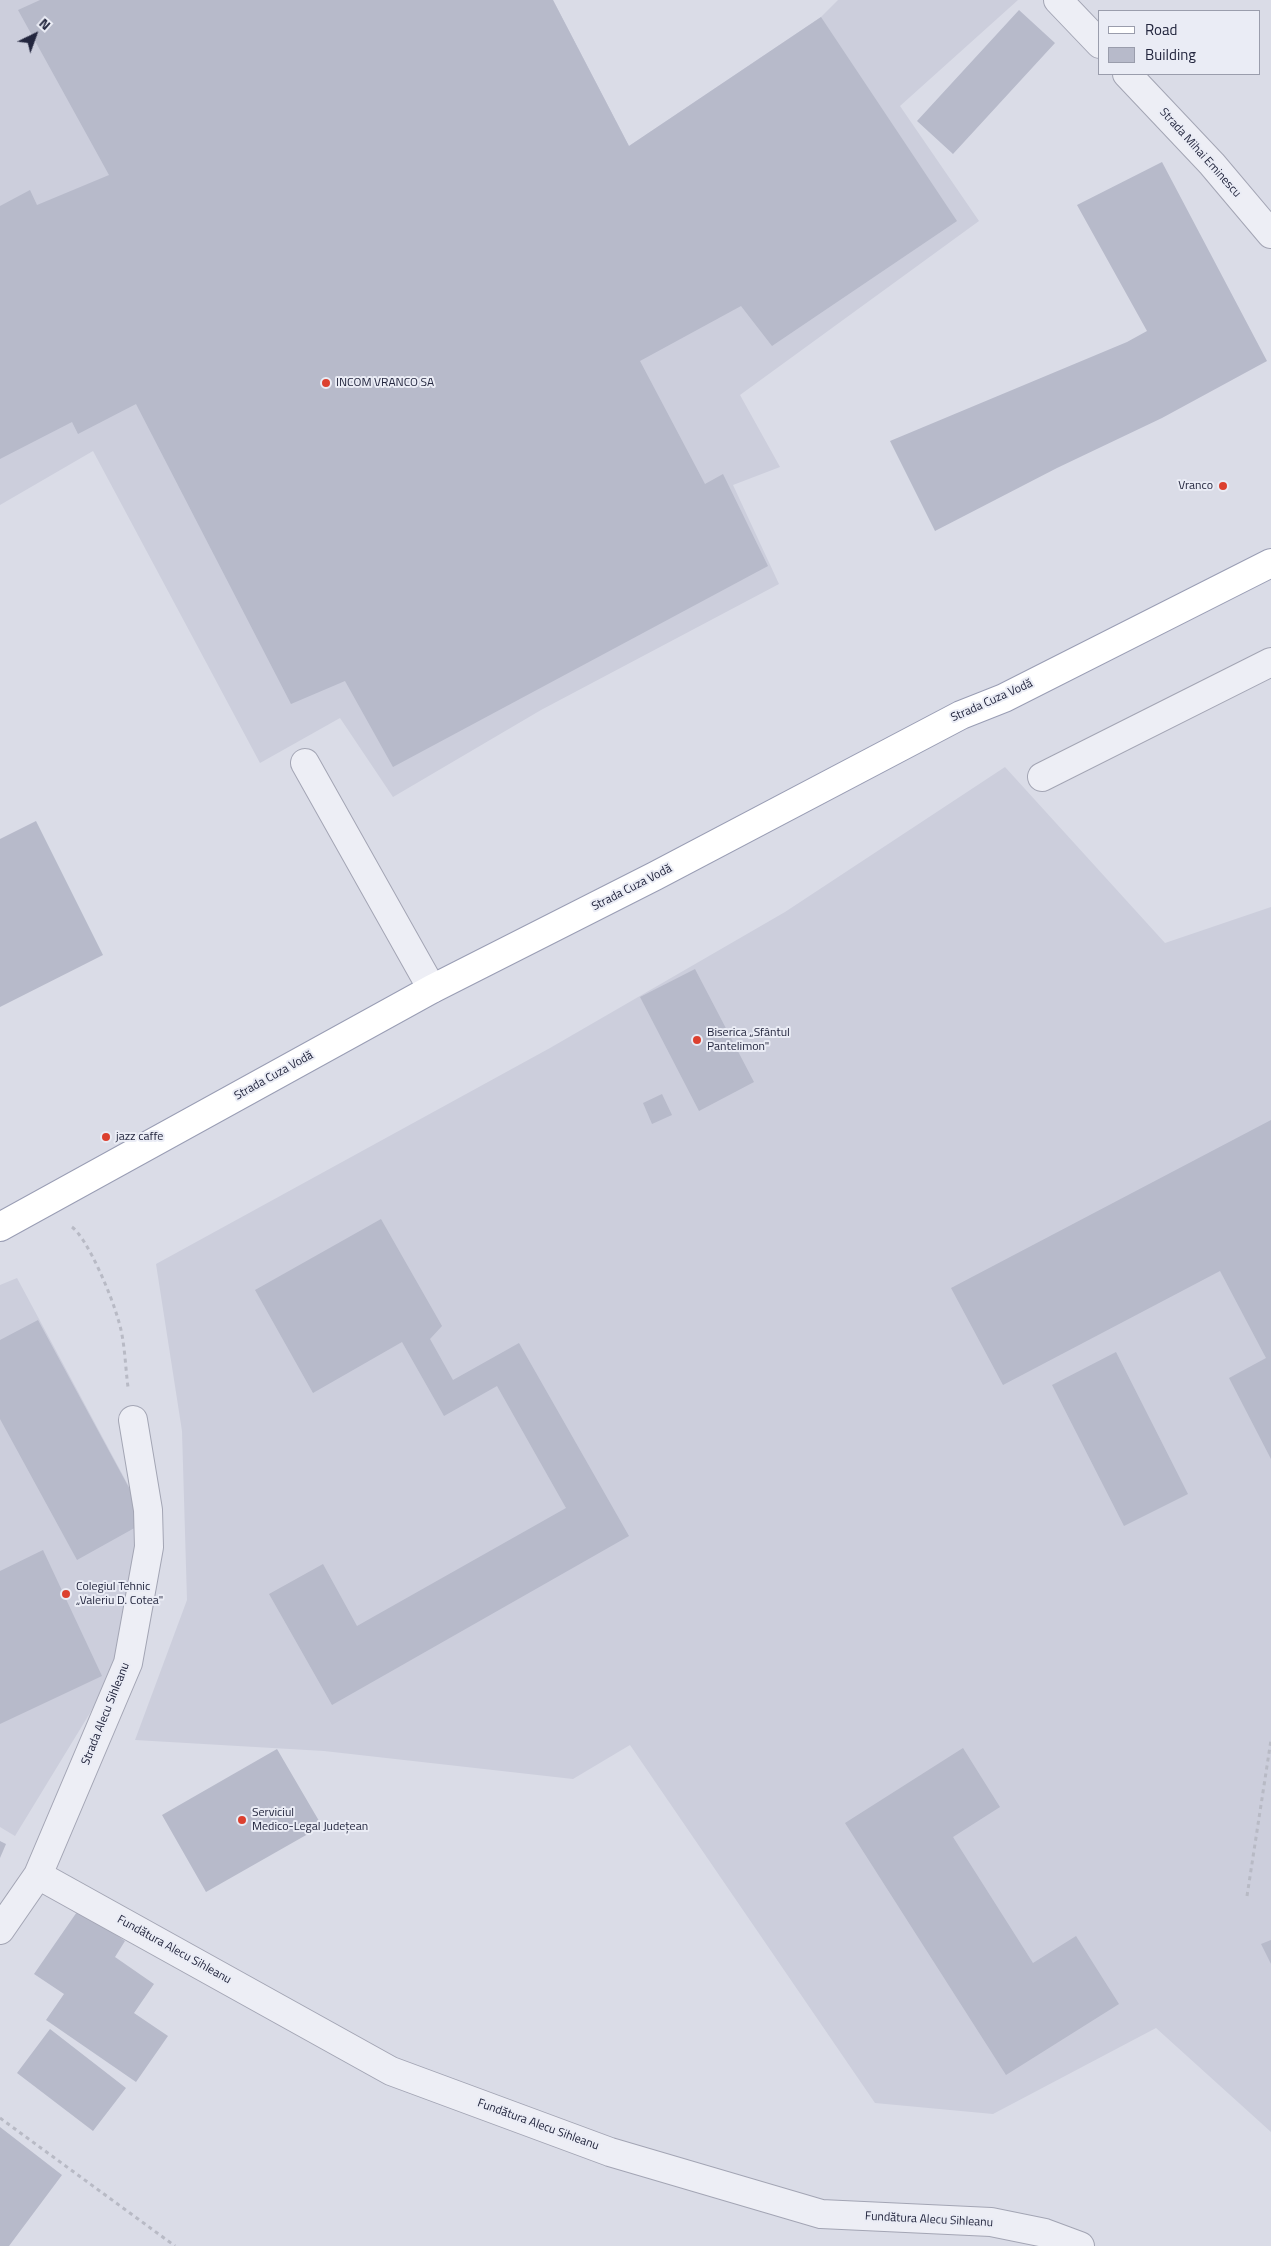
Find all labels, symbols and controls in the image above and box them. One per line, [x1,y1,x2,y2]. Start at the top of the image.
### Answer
north arrow [10,10,60,60]
legend [1098,10,1261,75]
text: N [35,12,56,35]
text: Road [1145,18,1177,41]
text: Building [1145,43,1196,66]
street label: Strada Mihai Eminescu [1156,105,1244,201]
place label: INCOM VRANCO SA [336,376,434,390]
marker: INCOM VRANCO SA [320,377,332,389]
place label: Vranco [1178,479,1213,493]
marker: Vranco [1217,480,1229,492]
street label: Strada Cuza Vodă [949,677,1035,725]
street label: Strada Cuza Vodă [590,862,674,914]
place label: Biserica „Sfântul Pantelimon" [707,1026,790,1054]
marker: Biserica „Sfântul Pantelimon" [691,1034,703,1046]
street label: Strada Cuza Vodă [232,1048,316,1104]
place label: jazz caffe [116,1130,163,1144]
marker: jazz caffe [100,1131,112,1143]
place label: Colegiul Tehnic „Valeriu D. Cotea" [76,1580,163,1608]
marker: Colegiul Tehnic „Valeriu D. Cotea" [60,1588,72,1600]
street label: Strada Alecu Sihleanu [79,1661,133,1767]
place label: Serviciul Medico-Legal Județean [252,1806,368,1834]
marker: Serviciul Medico-Legal Județean [236,1814,248,1826]
street label: Fundătura Alecu Sihleanu [114,1913,234,1987]
street label: Fundătura Alecu Sihleanu [475,2096,601,2154]
street label: Fundătura Alecu Sihleanu [865,2209,993,2231]

